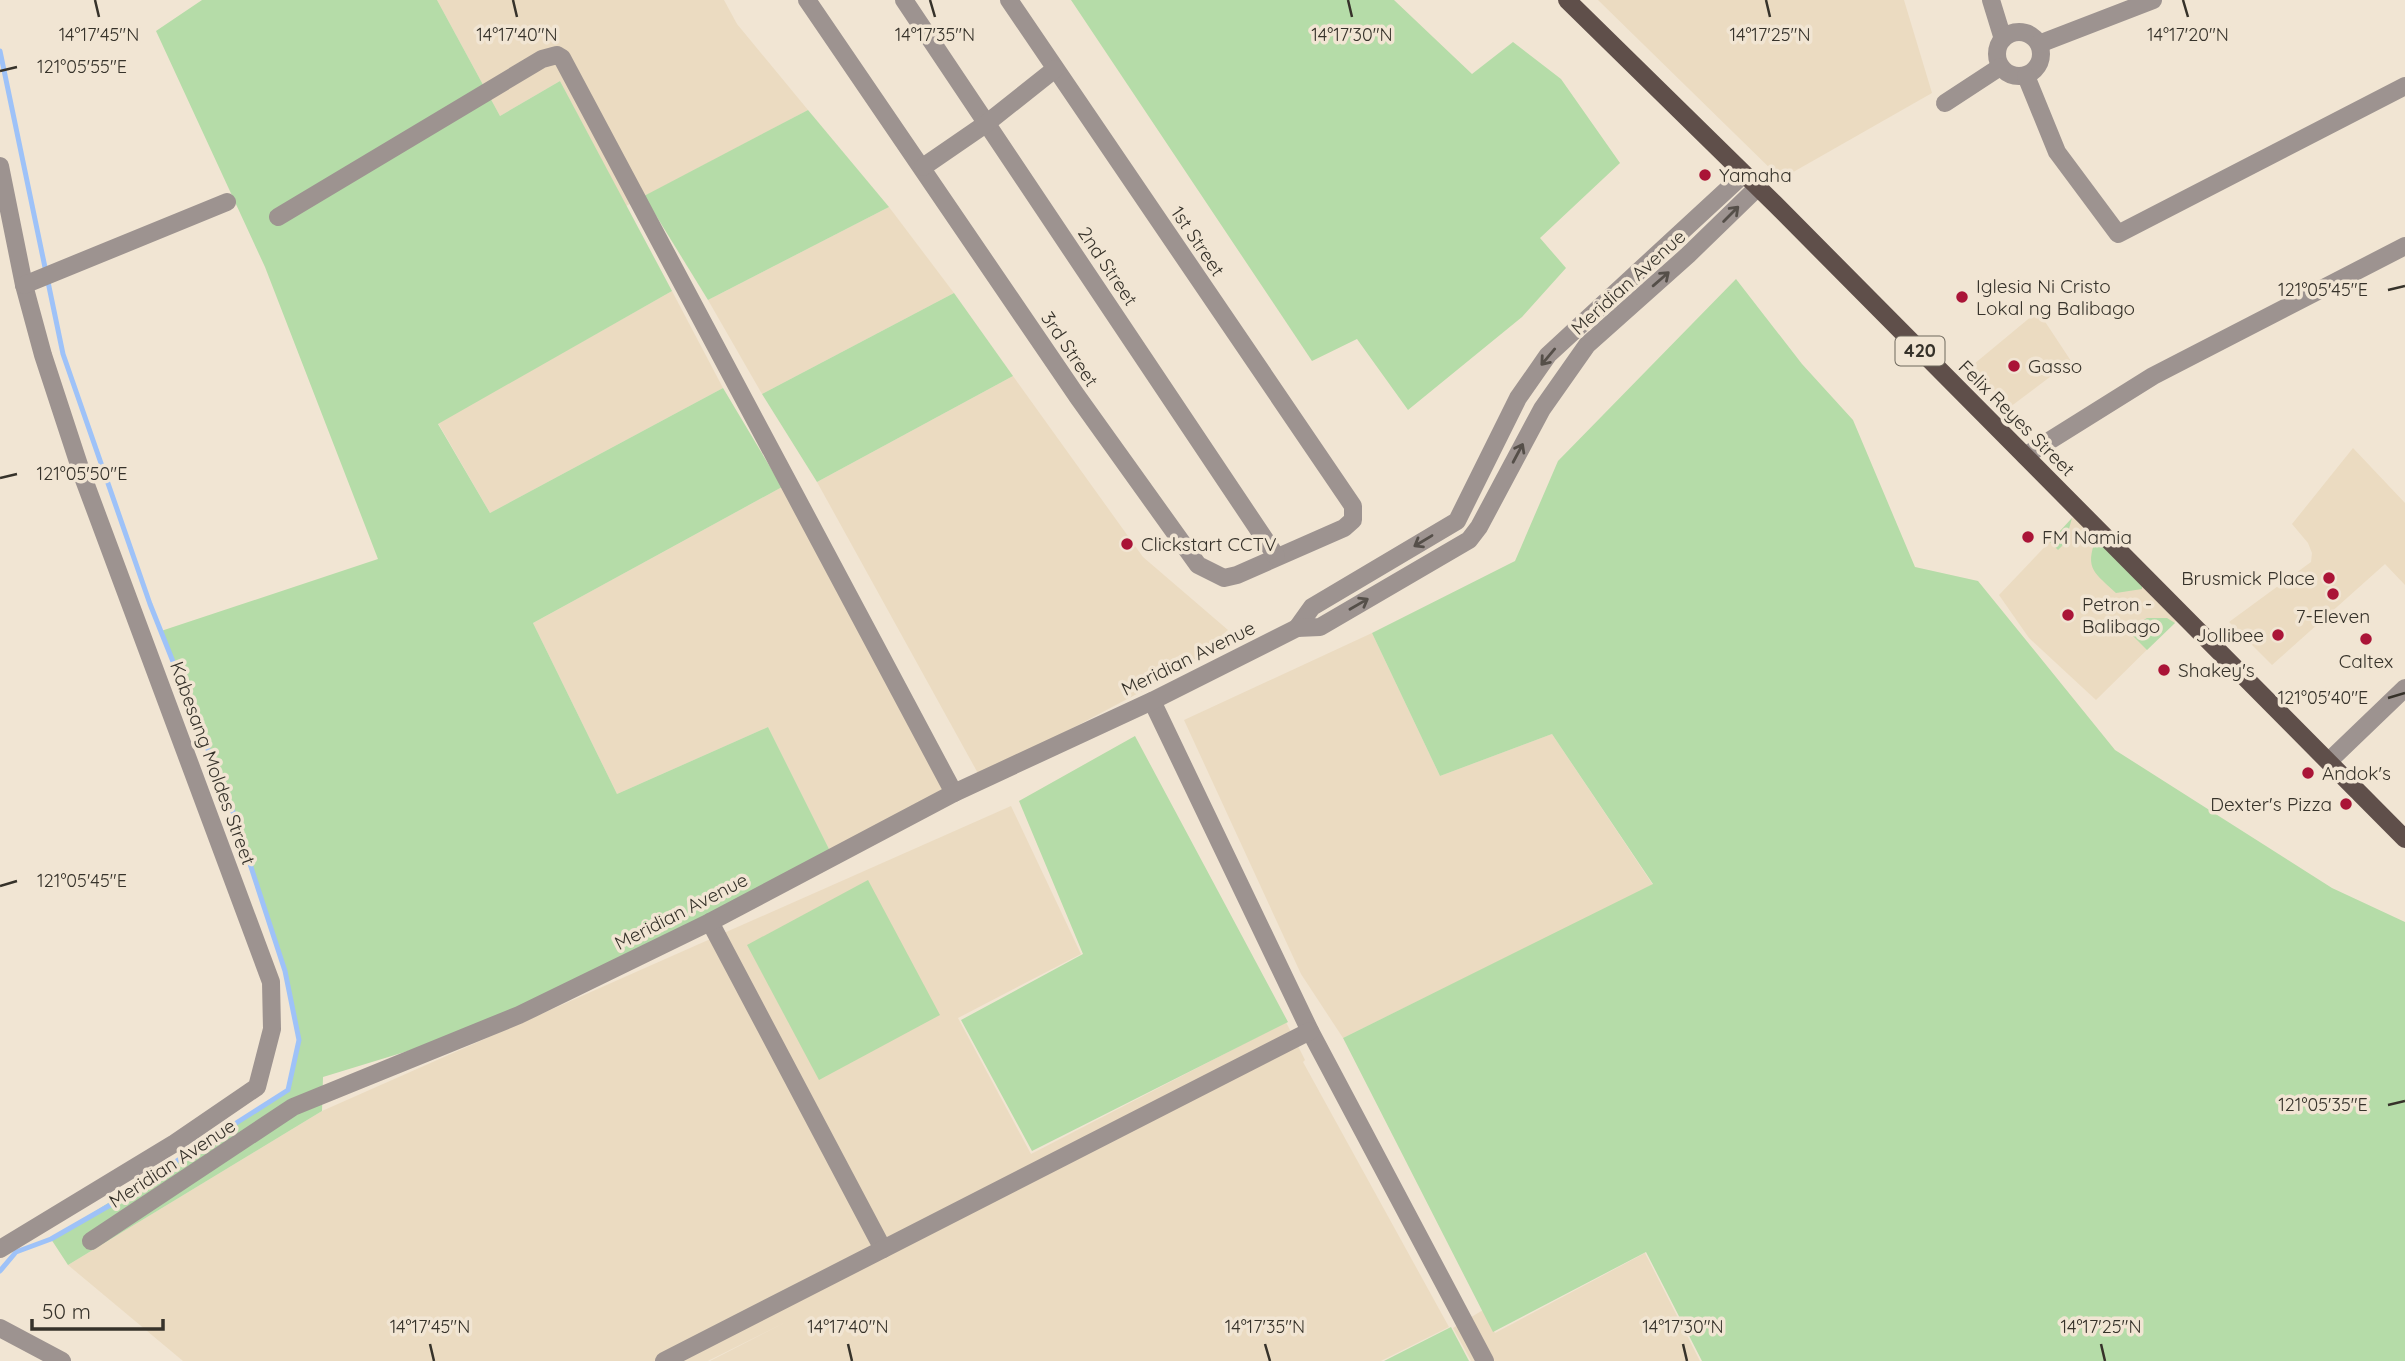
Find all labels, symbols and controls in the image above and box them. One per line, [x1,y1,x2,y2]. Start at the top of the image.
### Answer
text: 14°17'45"N [59,23,139,46]
text: 14°17'40"N [476,23,558,46]
text: 14°17'35"N [895,23,975,46]
text: 14°17'30"N [1311,23,1393,46]
text: 14°17'25"N [1730,23,1811,46]
text: 14°17'20"N [2147,23,2229,46]
text: 121°05'55"E [37,55,127,78]
place label: Yamaha [1719,163,1792,187]
marker: Yamaha [1697,167,1713,183]
street label: 1st Street [1166,201,1230,281]
one-way arrow [1722,206,1739,223]
street label: 2nd Street [1073,222,1143,310]
street label: Meridian Avenue [1566,224,1690,340]
one-way arrow [1652,271,1670,287]
place label: Iglesia Ni Cristo Lokal ng Balibago [1976,274,2135,320]
text: 121°05'45"E [2278,278,2368,301]
marker: Iglesia Ni Cristo Lokal ng Balibago [1954,289,1970,305]
street label: 3rd Street [1036,307,1104,391]
road number: 420 [1896,337,1944,366]
one-way arrow [1540,347,1556,365]
place label: Gasso [2028,354,2082,378]
street label: Felix Reyes Street [1954,355,2080,481]
marker: Gasso [2006,358,2022,374]
one-way arrow [1512,443,1526,464]
text: 121°05'50"E [37,462,127,485]
place label: FM Namia [2042,525,2132,549]
marker: FM Namia [2020,529,2036,545]
place label: Clickstart CCTV [1141,532,1277,556]
one-way arrow [1414,534,1434,548]
marker: Clickstart CCTV [1119,536,1135,552]
place label: Brusmick Place [2181,566,2315,590]
marker: Brusmick Place [2321,570,2337,586]
marker: 7-Eleven [2325,586,2341,602]
place label: Petron - Balibago [2082,592,2160,638]
one-way arrow [1349,597,1369,611]
place label: 7-Eleven [2296,604,2370,628]
marker: Petron - Balibago [2060,607,2076,623]
street label: Meridian Avenue [1117,615,1259,701]
place label: Jollibee [2196,623,2264,647]
marker: Jollibee [2270,627,2286,643]
marker: Caltex [2358,631,2374,647]
place label: Caltex [2339,649,2393,673]
street label: Kabesang Moldes Street [165,658,261,868]
place label: Shakey's [2178,658,2255,682]
marker: Shakey's [2156,662,2172,678]
text: 121°05'40"E [2278,686,2368,709]
place label: Andok's [2322,761,2391,785]
marker: Andok's [2300,765,2316,781]
place label: Dexter's Pizza [2210,792,2332,816]
marker: Dexter's Pizza [2338,796,2354,812]
street label: Meridian Avenue [610,867,752,955]
text: 121°05'45"E [37,869,127,892]
text: 121°05'35"E [2278,1093,2368,1116]
street label: Meridian Avenue [104,1113,240,1213]
scale bar [32,1288,163,1332]
text: 50 m [42,1298,91,1324]
text: 14°17'45"N [390,1315,470,1338]
text: 14°17'40"N [807,1315,889,1338]
text: 14°17'35"N [1225,1315,1305,1338]
text: 14°17'30"N [1642,1315,1724,1338]
text: 14°17'25"N [2061,1315,2142,1338]

